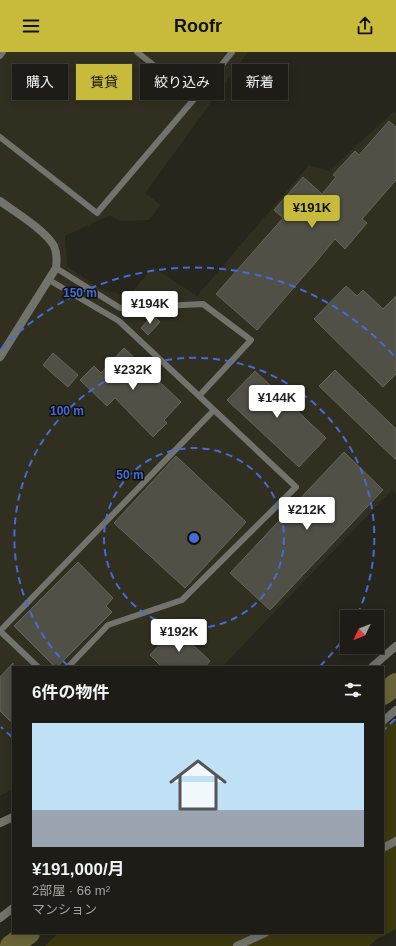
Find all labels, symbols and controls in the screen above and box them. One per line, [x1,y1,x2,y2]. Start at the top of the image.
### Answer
icon: menu [20,15,42,37]
icon: share [354,15,376,37]
text: Roofr [174,16,222,36]
chip: 購入 [12,64,68,100]
chip: 賃貸 [76,64,132,100]
chip: 絞り込み [140,64,224,100]
chip: 新着 [232,64,288,100]
pin: ¥191K [284,195,340,229]
text: ¥191K [293,200,331,215]
text: 150 m [63,286,97,300]
pin: ¥194K [122,291,178,325]
text: ¥194K [131,296,169,311]
pin: ¥232K [105,357,161,391]
text: ¥232K [114,362,152,377]
pin: ¥144K [249,385,305,419]
text: ¥144K [258,390,296,405]
text: 100 m [50,404,84,418]
text: 50 m [116,468,144,482]
pin: ¥212K [279,497,335,531]
text: ¥212K [288,502,326,517]
centre of rings [187,531,201,545]
north arrow [340,610,384,654]
map controls [340,610,384,654]
pin: ¥192K [151,619,207,653]
text: ¥192K [160,624,198,639]
icon: filters [342,679,364,701]
text: 6件の物件 [32,683,109,702]
icon: home [162,749,234,821]
text: ¥191,000/月 [32,860,125,879]
text: 2部屋 · 66 m² [32,883,110,898]
text: マンション [32,902,97,917]

